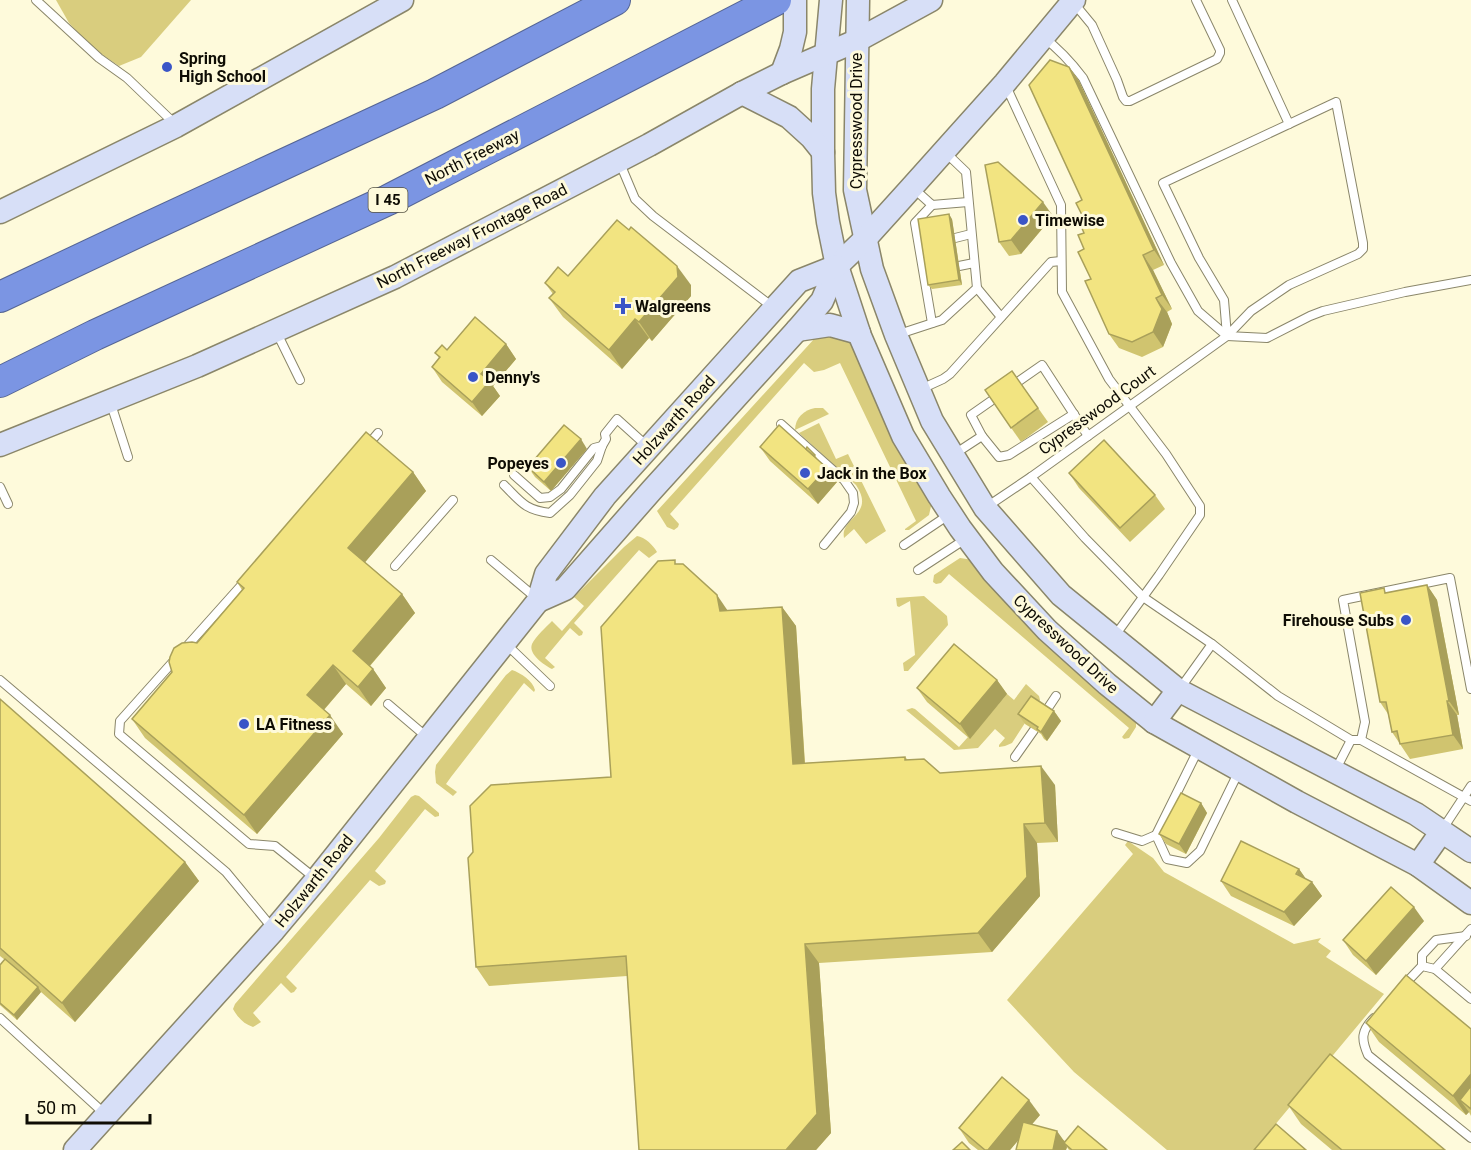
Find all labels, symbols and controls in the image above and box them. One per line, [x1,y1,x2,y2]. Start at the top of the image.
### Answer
place label: Spring High School [179,49,266,86]
street label: Cypresswood Drive [847,53,866,189]
marker: Spring High School [160,60,174,74]
street label: North Freeway [422,125,523,189]
street label: North Freeway Frontage Road [374,180,570,292]
road number: I 45 [368,188,408,212]
place label: Timewise [1035,211,1105,230]
marker: Timewise [1016,213,1030,227]
place label: Walgreens [635,297,711,316]
marker: Walgreens [616,299,630,313]
street label: Cypresswood Court [1035,361,1159,459]
place label: Denny's [485,368,540,387]
marker: Denny's [466,370,480,384]
street label: Holzwarth Road [629,371,719,469]
place label: Popeyes [487,454,549,473]
marker: Popeyes [554,456,568,470]
place label: Jack in the Box [817,464,928,483]
marker: Jack in the Box [798,466,812,480]
street label: Cypresswood Drive [1010,591,1122,697]
place label: Firehouse Subs [1283,611,1394,630]
marker: Firehouse Subs [1399,613,1413,627]
place label: LA Fitness [256,715,332,734]
marker: LA Fitness [237,717,251,731]
street label: Holzwarth Road [271,831,357,931]
scale bar [27,1087,150,1125]
text: 50 m [36,1097,76,1118]

